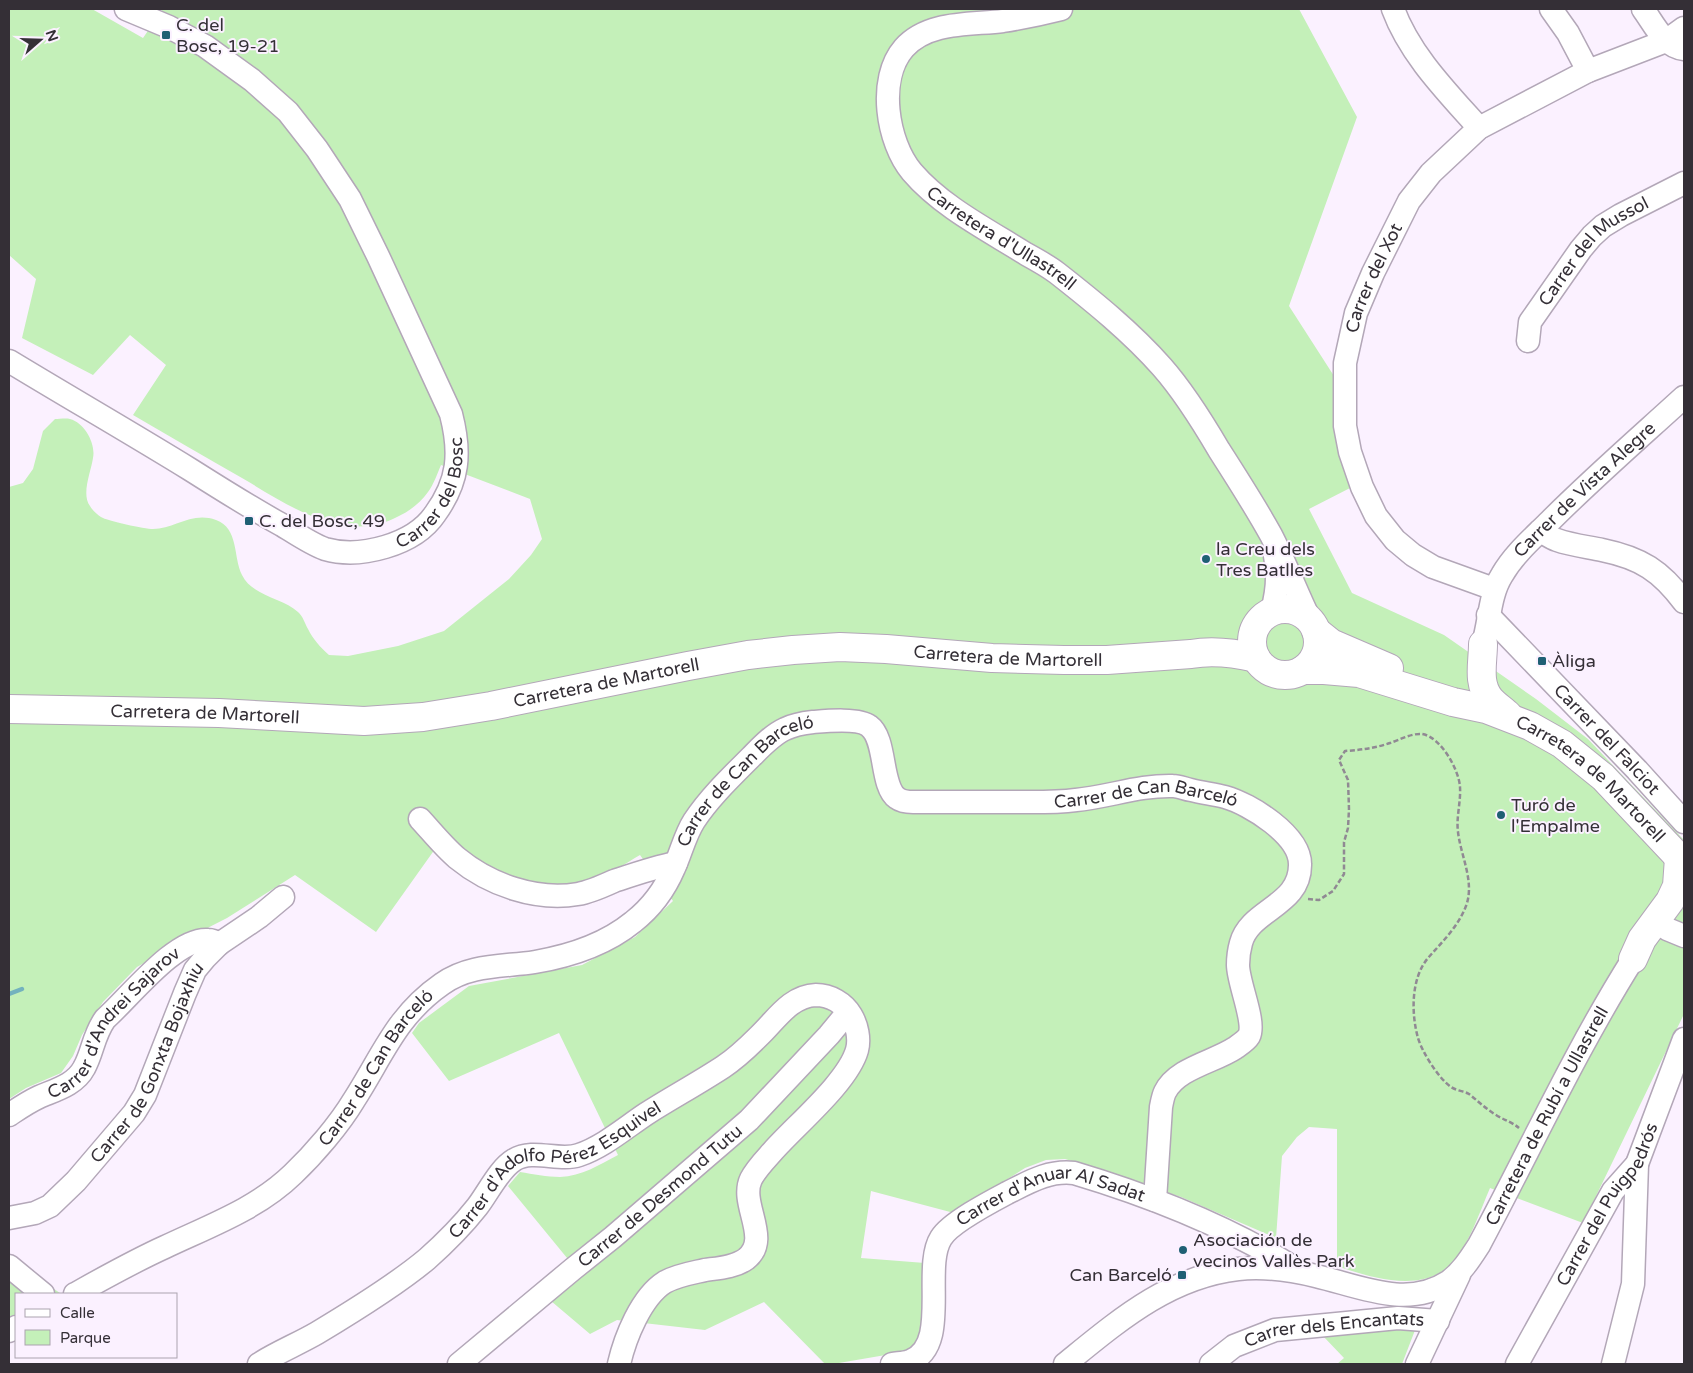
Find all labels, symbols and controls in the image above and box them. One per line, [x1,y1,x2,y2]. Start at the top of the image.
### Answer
place label: C. del Bosc, 19-21 [176,14,279,57]
north arrow [15,15,65,65]
text: N [42,28,62,44]
marker: C. del Bosc, 19-21 [160,29,172,41]
street label: Carretera d'Ullastrell [922,181,1081,295]
street label: Carrer del Mussol [1534,192,1652,310]
street label: Carrer del Xot [1341,219,1407,335]
street label: Carrer de Vista Alegre [1509,417,1660,562]
street label: Carrer del Bosc [392,436,468,553]
place label: C. del Bosc, 49 [259,510,385,532]
marker: C. del Bosc, 49 [243,515,255,527]
place label: la Creu dels Tres Batlles [1216,538,1315,581]
marker: la Creu dels Tres Batlles [1200,553,1212,565]
street label: Carretera de Martorell [913,640,1102,671]
place label: Àliga [1552,650,1596,672]
street label: Carretera de Martorell [511,653,701,712]
marker: Àliga [1536,655,1548,667]
street label: Carrer del Falciot [1549,679,1665,799]
street label: Carretera de Martorell [110,700,300,728]
street label: Carrer de Can Barceló [672,711,815,850]
street label: Carretera de Martorell [1513,711,1670,847]
street label: Carrer de Can Barceló [1053,775,1241,813]
place label: Turó de l'Empalme [1511,794,1600,837]
marker: Turó de l'Empalme [1495,809,1507,821]
street label: Carrer d'Andrei Sajarov [44,942,184,1103]
street label: Carrer de Gonxta Bojaxhiu [85,957,208,1167]
street label: Carrer de Can Barceló [313,984,438,1151]
street label: Carretera de Rubí a Ullastrell [1480,1002,1613,1229]
street label: Carrer d'Adolfo Pérez Esquivel [444,1096,665,1243]
street label: Carrer de Desmond Tutu [573,1120,747,1272]
street label: Carrer del Puigpedrós [1551,1120,1663,1290]
street label: Carrer d'Anuar Al Sadat [952,1161,1148,1231]
place label: Asociación de vecinos Vallès Park [1193,1229,1355,1272]
marker: Asociación de vecinos Vallès Park [1177,1244,1189,1256]
place label: Can Barceló [1069,1264,1172,1286]
marker: Can Barceló [1176,1269,1188,1281]
legend [15,1293,178,1358]
text: Calle [60,1304,95,1322]
street label: Carrer dels Encantats [1241,1307,1425,1352]
text: Parque [60,1329,111,1347]

